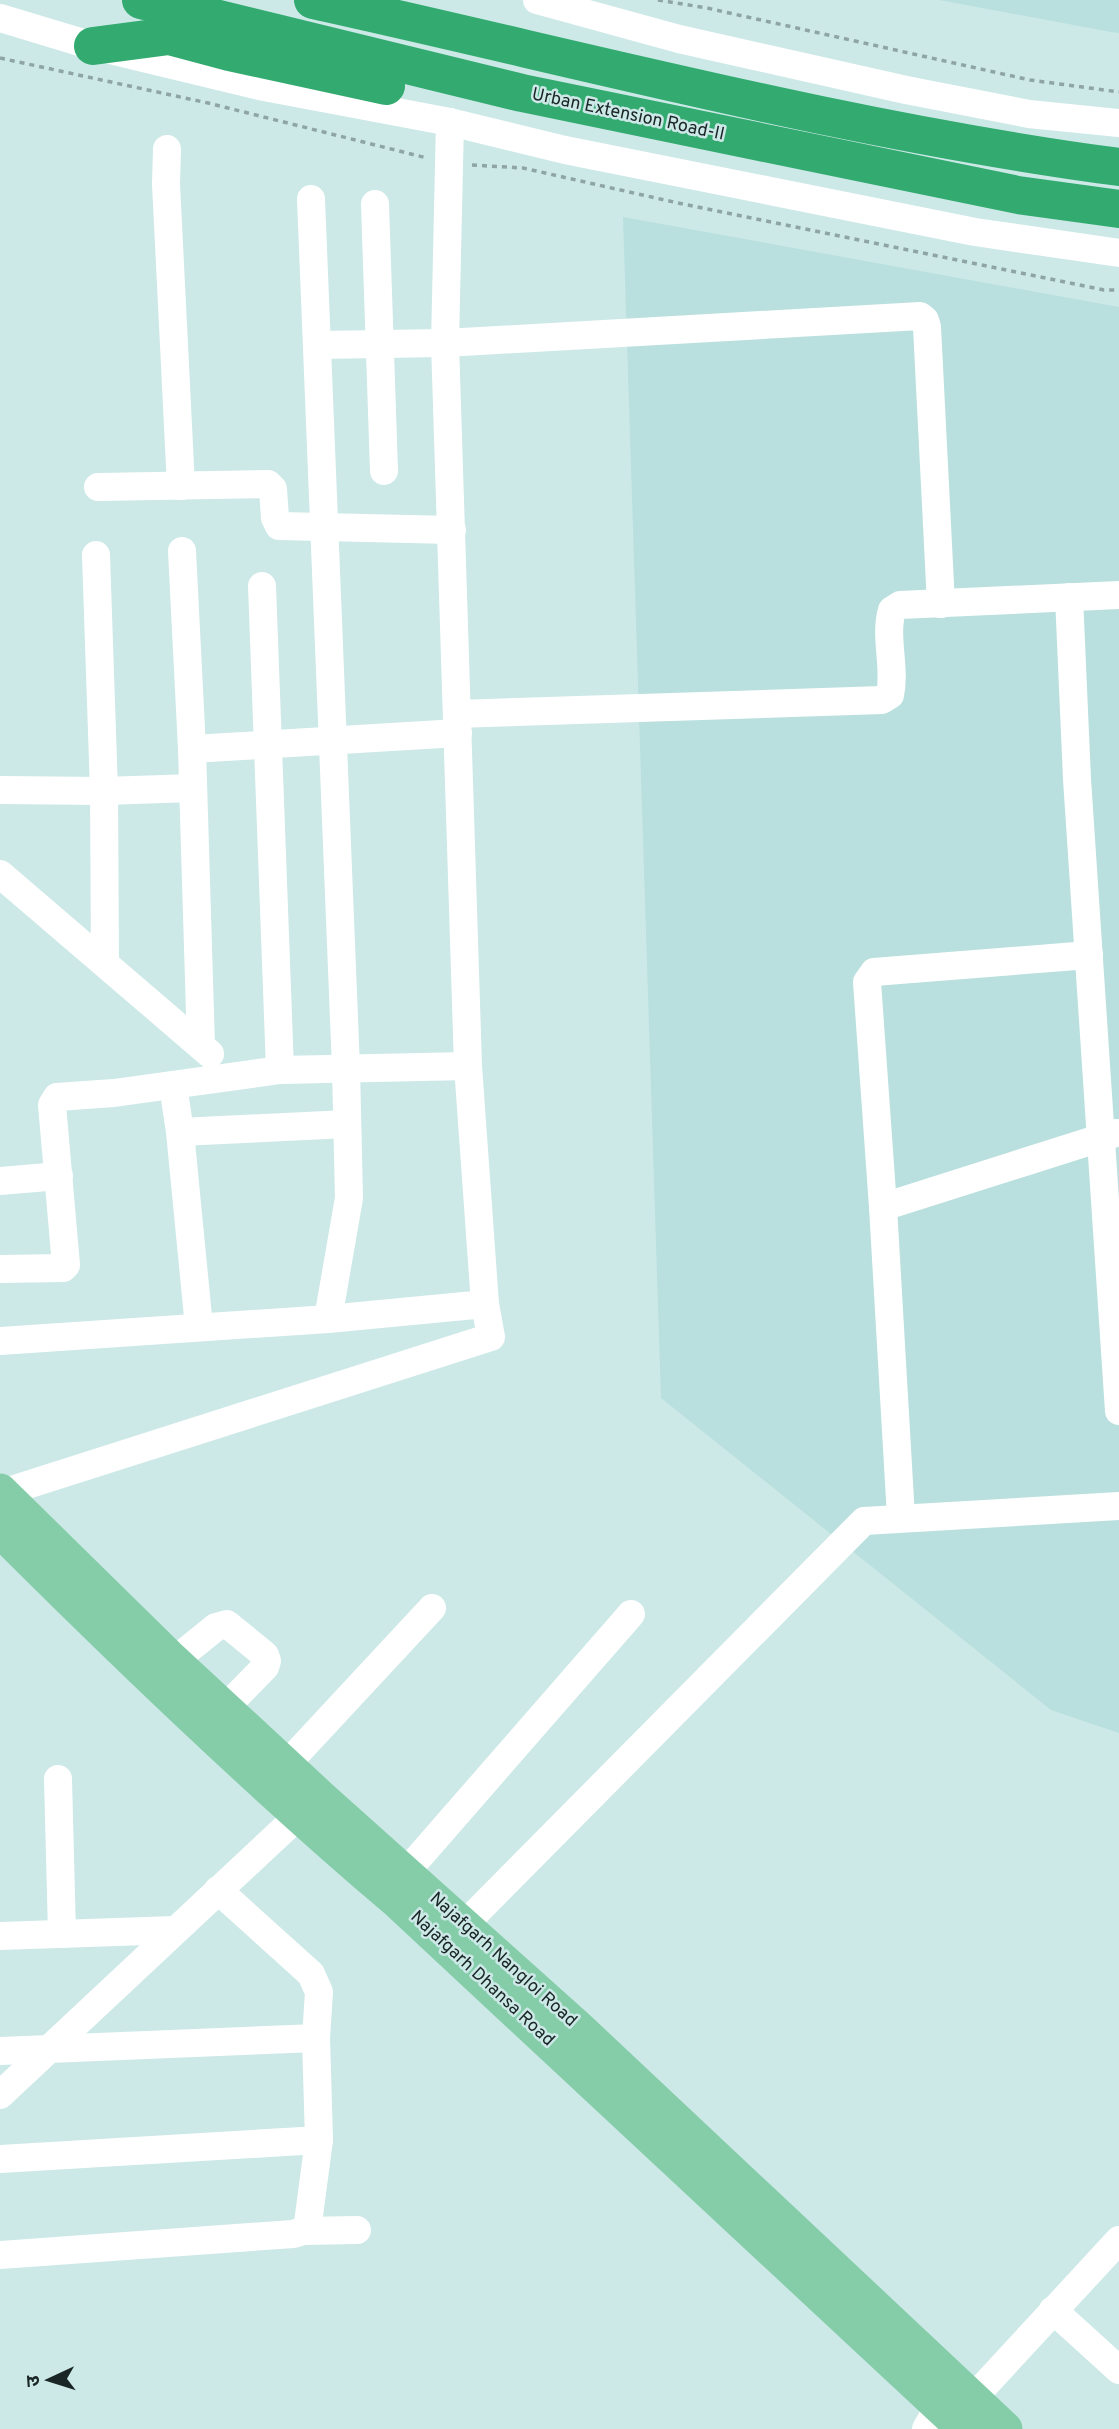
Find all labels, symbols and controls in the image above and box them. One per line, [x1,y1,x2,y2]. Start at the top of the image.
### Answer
street label: Urban Extension Road-II [530,83,726,147]
street label: Najafgarh Nangloi Road [424,1888,582,2032]
street label: Najafgarh Dhansa Road [405,1906,559,2052]
north arrow [14,2345,84,2415]
text: उ [22,2374,46,2387]

